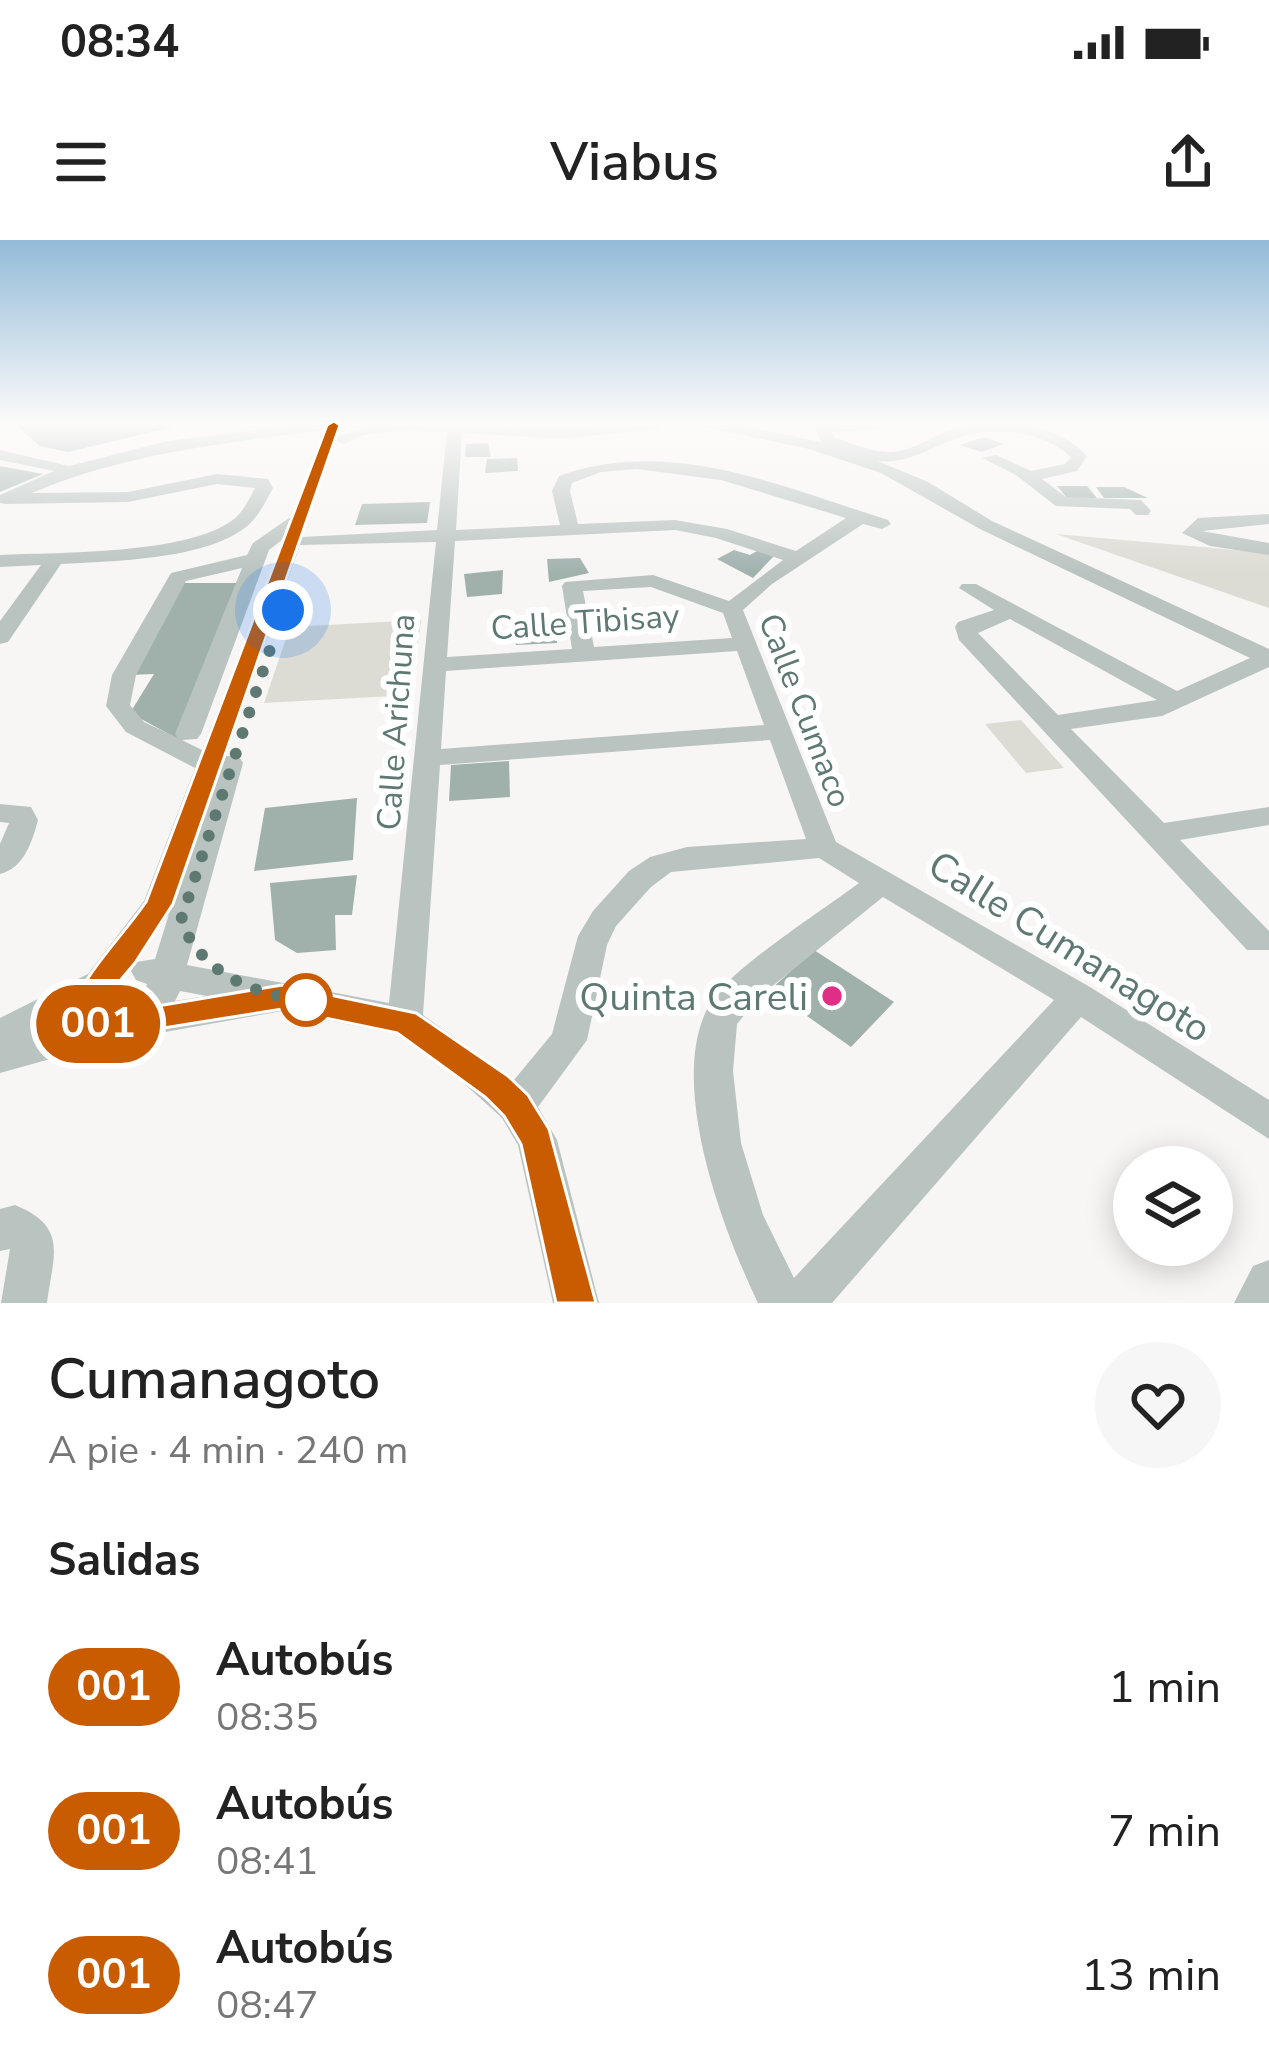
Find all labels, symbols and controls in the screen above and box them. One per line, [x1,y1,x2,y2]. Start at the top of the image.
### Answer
text: 08:34 [60,12,179,73]
text: Viabus [550,125,719,199]
icon: menu [48,129,114,195]
icon: share [1155,129,1221,195]
your location [253,580,313,640]
street label: Calle Tibisay [489,593,681,652]
street label: Calle Cumaco [747,607,862,814]
street label: Calle Arichuna [366,612,427,832]
street label: Calle Cumanagoto [918,839,1221,1056]
place label: Quinta Careli [579,971,808,1024]
unlabelled marker [281,975,331,1025]
marker: Quinta Careli [819,983,845,1009]
line badge: 001 [29,985,167,1063]
text: 001 [60,995,136,1052]
map controls [1113,1146,1233,1266]
button: layers [1113,1146,1233,1266]
text: Cumanagoto [48,1340,380,1418]
button: heart [1095,1342,1221,1468]
text: A pie · 4 min · 240 m [48,1424,408,1477]
text: Salidas [48,1530,200,1591]
text: Autobús [216,1630,394,1691]
text: 1 min [1108,1657,1221,1718]
text: 001 [76,1658,152,1715]
text: 08:35 [216,1691,319,1744]
text: Autobús [216,1774,394,1835]
text: 7 min [1108,1801,1221,1862]
text: 001 [76,1802,152,1859]
text: 08:41 [216,1835,319,1888]
text: Autobús [216,1918,394,1979]
text: 13 min [1081,1945,1221,2006]
text: 001 [76,1946,152,2003]
text: 08:47 [216,1979,319,2032]

